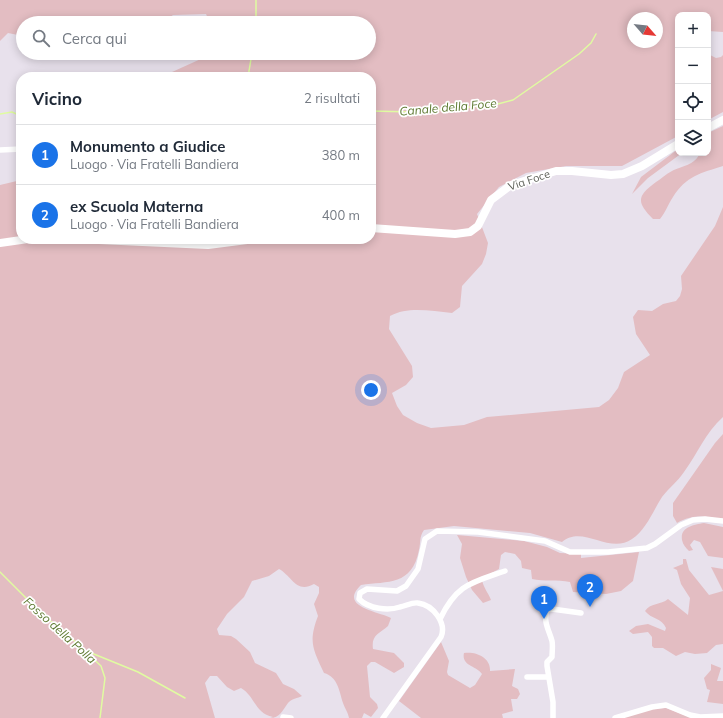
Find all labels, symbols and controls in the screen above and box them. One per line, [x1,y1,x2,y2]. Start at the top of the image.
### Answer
north arrow [627,12,663,48]
map controls [675,12,711,156]
button: + [675,12,711,48]
search box [16,16,376,60]
icon: search [30,27,52,49]
text: Cerca qui [62,29,127,48]
button: − [675,48,711,84]
button: locate [675,84,711,120]
text: Vicino [32,88,82,109]
text: 2 risultati [304,90,360,106]
water label: Canale della Foce [399,95,498,119]
button: layers [675,120,711,156]
text: Monumento a Giudice [70,137,225,156]
text: 1 [41,147,49,163]
text: 380 m [322,147,360,163]
text: Luogo · Via Fratelli Bandiera [70,156,239,172]
street label: Via Foce [506,166,552,194]
text: ex Scuola Materna [70,197,203,216]
text: 2 [41,207,49,223]
text: 400 m [322,207,360,223]
text: Luogo · Via Fratelli Bandiera [70,216,239,232]
your location [361,380,381,400]
pin: 2 [577,574,603,607]
pin: 1 [531,586,557,619]
water label: Fosso della Polla [21,594,99,666]

